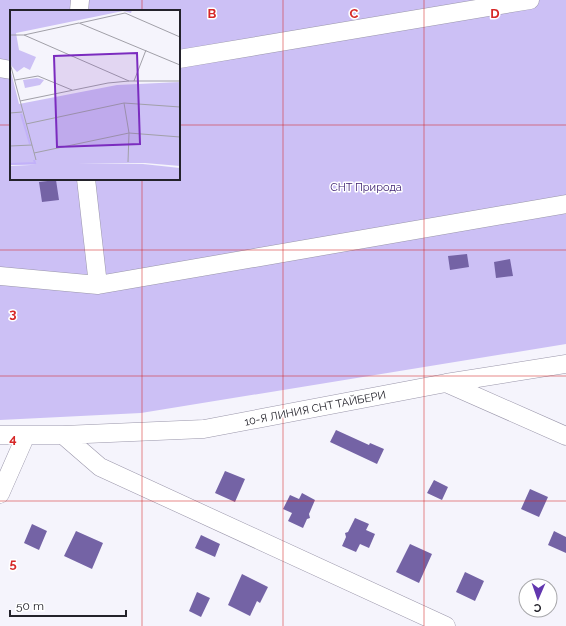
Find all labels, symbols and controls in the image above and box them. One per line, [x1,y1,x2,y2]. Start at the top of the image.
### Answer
text: B [208,6,217,21]
text: C [350,6,359,21]
text: D [490,6,500,21]
inset map [10,10,180,180]
park label: СНТ Природа [330,181,402,194]
text: 3 [9,306,17,321]
street label: 10-Я ЛИНИЯ СНТ ТАЙБЕРИ [243,388,387,429]
text: 4 [9,431,17,446]
text: 5 [9,556,17,571]
north arrow [518,578,558,618]
scale bar [10,592,126,618]
text: 50 m [16,599,44,613]
text: С [533,601,542,614]

